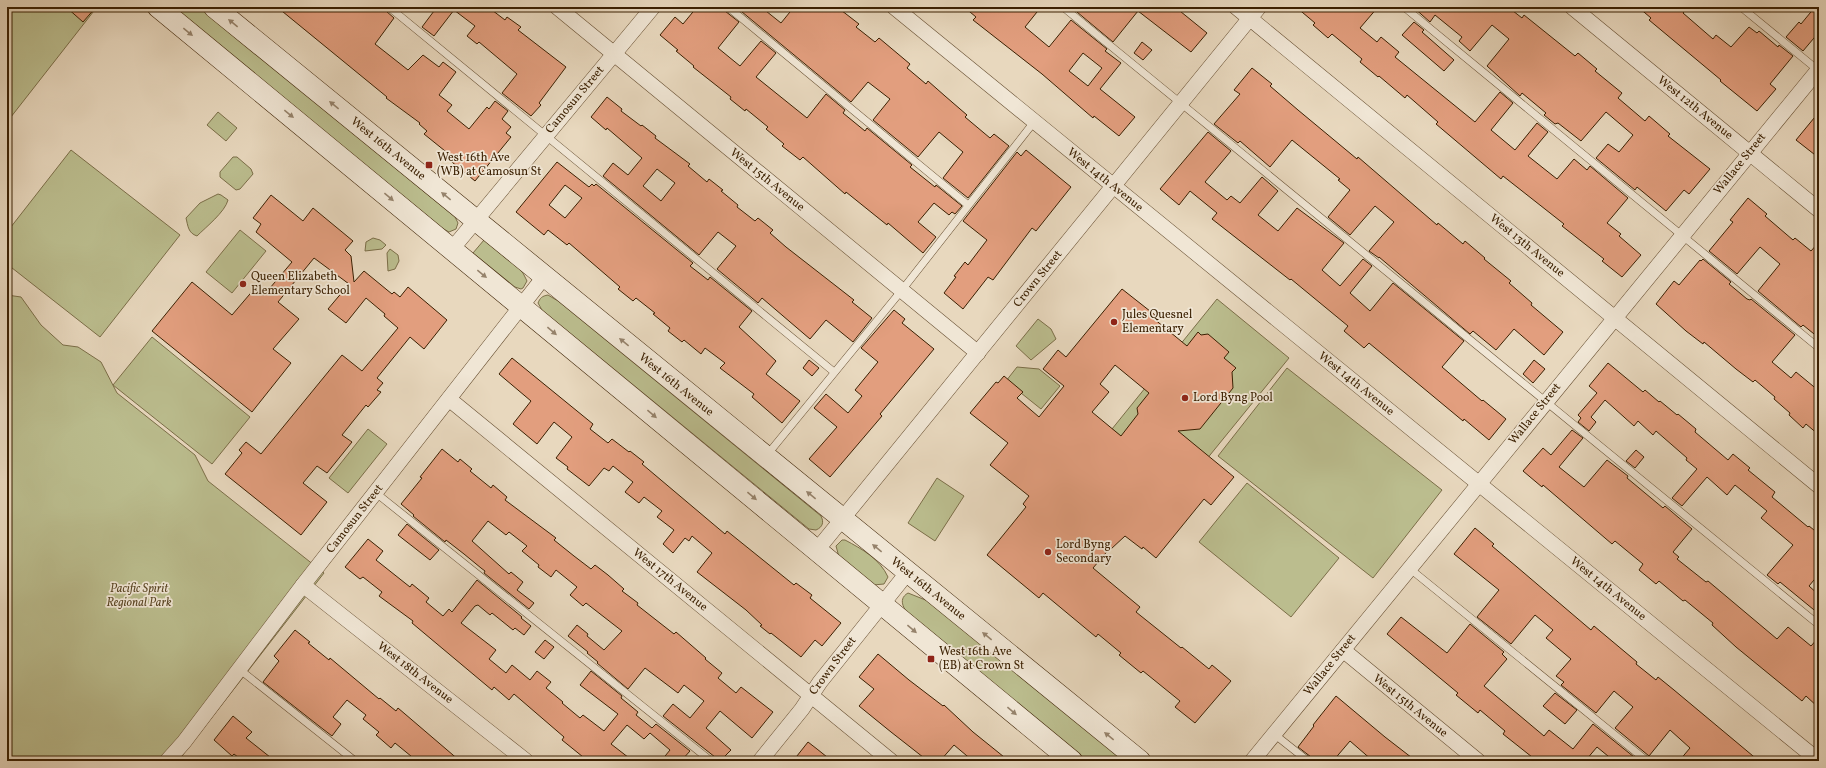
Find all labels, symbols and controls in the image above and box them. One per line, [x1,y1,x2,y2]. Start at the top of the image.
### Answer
one-way arrow [228,18,239,27]
one-way arrow [183,27,193,36]
street label: Camosun Street [542,63,608,137]
street label: West 12th Avenue [1654,73,1736,144]
one-way arrow [329,100,340,109]
one-way arrow [283,110,294,119]
street label: West 16th Avenue [347,114,429,184]
street label: Wallace Street [1710,130,1770,198]
street label: West 14th Avenue [1064,144,1147,216]
street label: West 15th Avenue [726,145,808,215]
place label: West 16th Ave (WB) at Camosun St [437,150,541,180]
marker: West 16th Ave (WB) at Camosun St [424,160,434,170]
one-way arrow [440,191,451,200]
one-way arrow [384,192,394,201]
street label: West 13th Avenue [1486,211,1568,281]
street label: Crown Street [1010,247,1066,311]
place label: Queen Elizabeth Elementary School [251,269,350,299]
one-way arrow [477,269,488,278]
marker: Queen Elizabeth Elementary School [238,279,248,289]
place label: Jules Quesnel Elementary [1122,307,1193,337]
marker: Jules Quesnel Elementary [1109,317,1119,327]
one-way arrow [546,326,557,335]
one-way arrow [618,337,629,346]
street label: West 14th Avenue [1315,348,1398,420]
street label: West 16th Avenue [635,350,717,420]
street label: Wallace Street [1505,380,1565,448]
place label: Lord Byng Pool [1193,390,1273,406]
marker: Lord Byng Pool [1180,393,1190,403]
one-way arrow [646,409,657,418]
street label: Camosun Street [323,481,387,557]
one-way arrow [806,490,817,499]
one-way arrow [747,492,757,501]
place label: Lord Byng Secondary [1056,537,1112,567]
one-way arrow [871,544,882,552]
street label: West 17th Avenue [629,545,711,615]
marker: Lord Byng Secondary [1043,547,1053,557]
street label: West 14th Avenue [1567,553,1650,625]
street label: West 16th Avenue [887,554,969,624]
park label: Pacific Spirit Regional Park [106,581,172,611]
one-way arrow [906,624,917,633]
street label: Wallace Street [1300,631,1360,699]
one-way arrow [982,632,993,641]
street label: Crown Street [806,633,860,699]
street label: West 18th Avenue [374,638,457,708]
place label: West 16th Ave (EB) at Crown St [939,644,1024,674]
marker: West 16th Ave (EB) at Crown St [926,654,936,664]
street label: West 15th Avenue [1369,671,1451,741]
one-way arrow [1007,707,1017,716]
one-way arrow [1104,732,1115,741]

